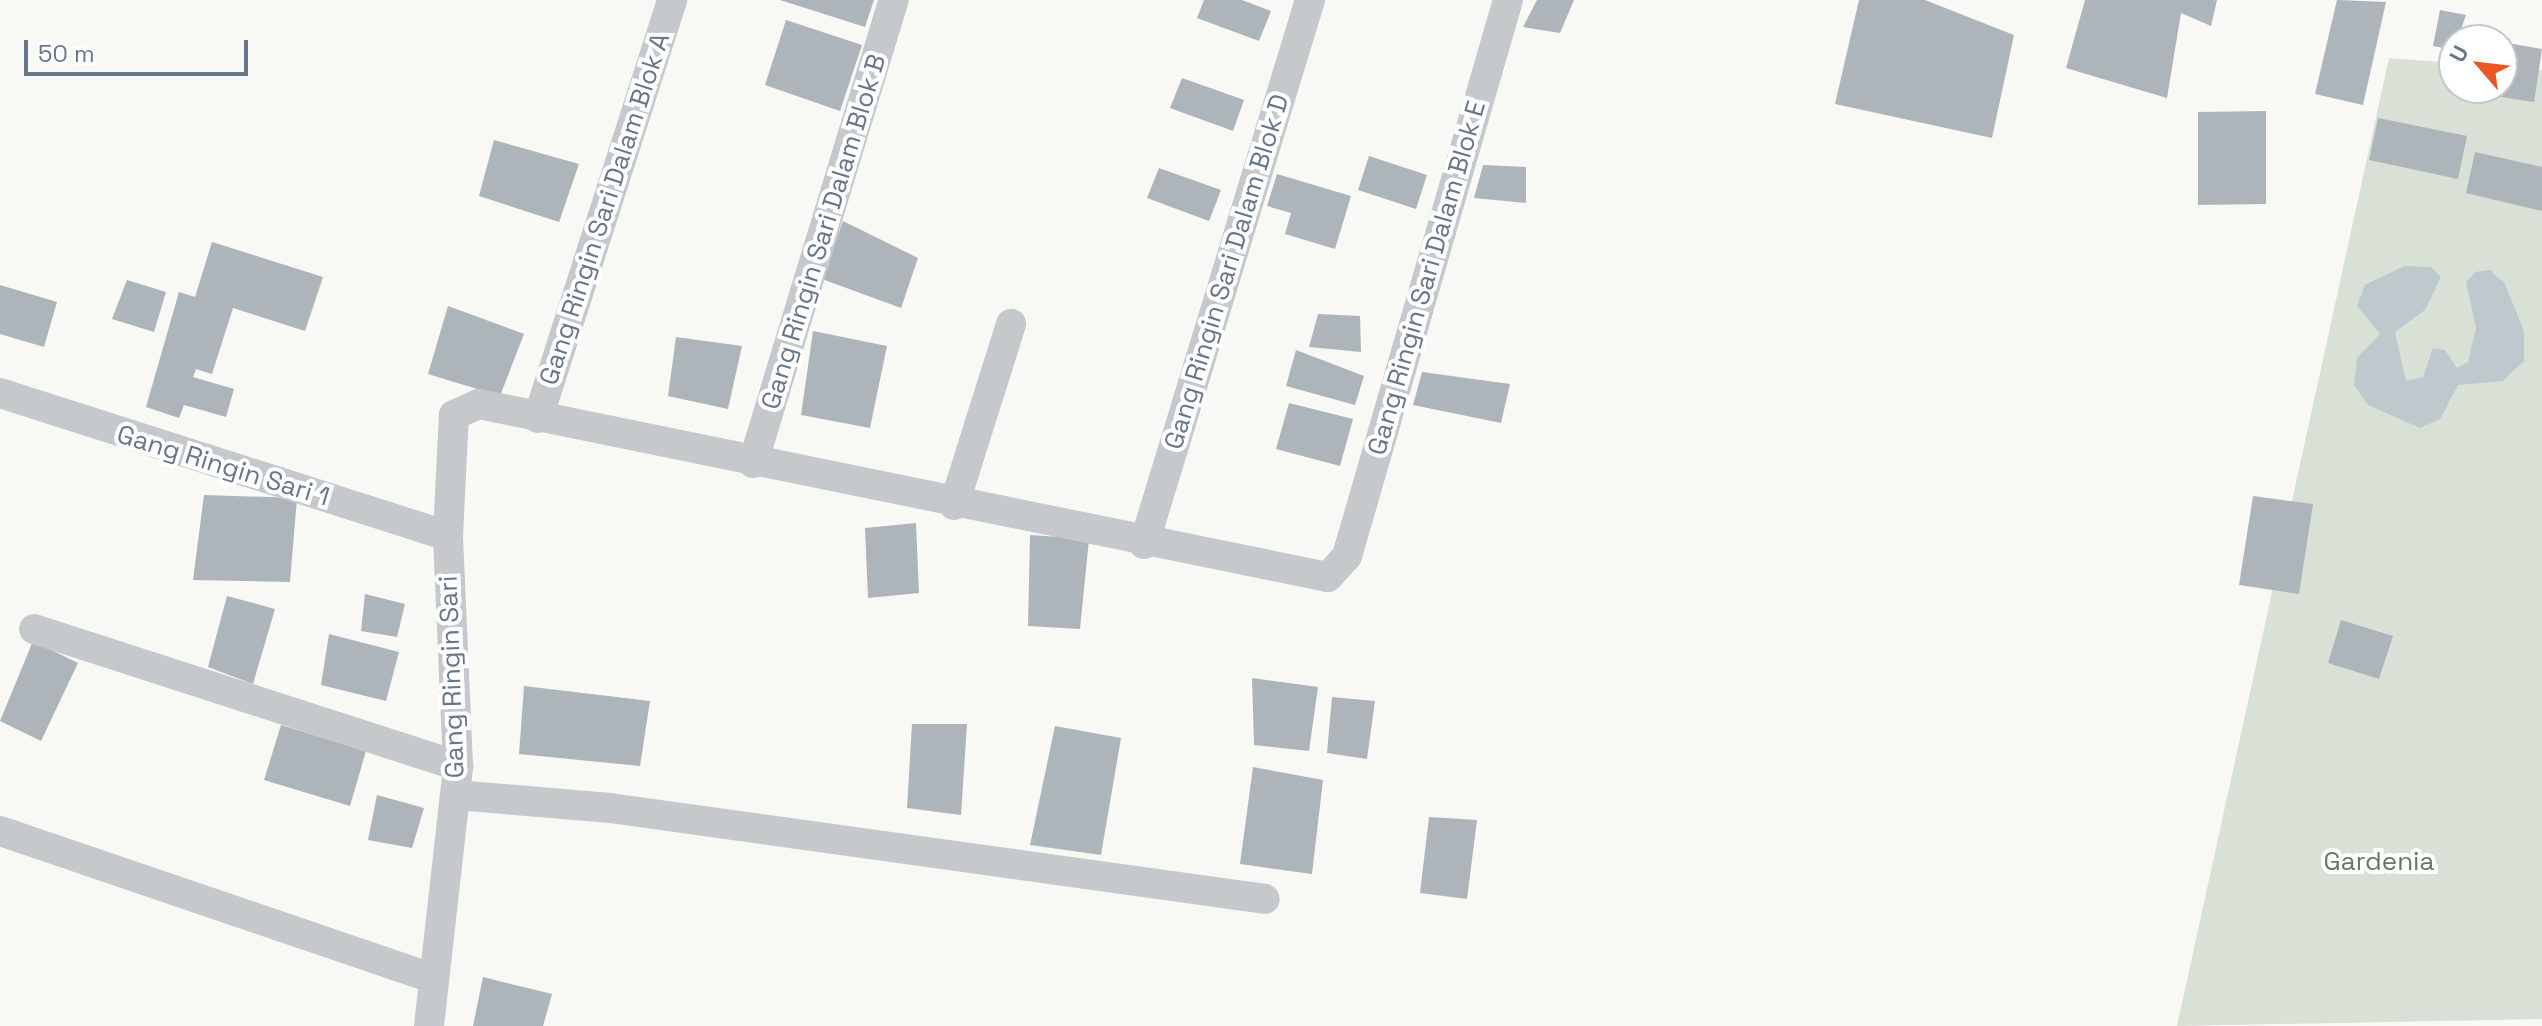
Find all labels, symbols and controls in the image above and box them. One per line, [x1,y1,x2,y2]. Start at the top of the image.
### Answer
scale bar [28,24,252,74]
north arrow [2438,24,2518,104]
street label: Gang Ringin Sari Dalam Blok A [533,29,677,389]
text: 50 m [38,38,95,69]
text: U [2443,41,2474,67]
street label: Gang Ringin Sari Dalam Blok B [755,51,893,413]
street label: Gang Ringin Sari Dalam Blok D [1158,91,1296,453]
street label: Gang Ringin Sari Dalam Blok E [1361,97,1493,459]
street label: Gang Ringin Sari 1 [113,419,333,513]
street label: Gang Ringin Sari [433,575,471,779]
park label: Gardenia [2324,846,2434,878]

